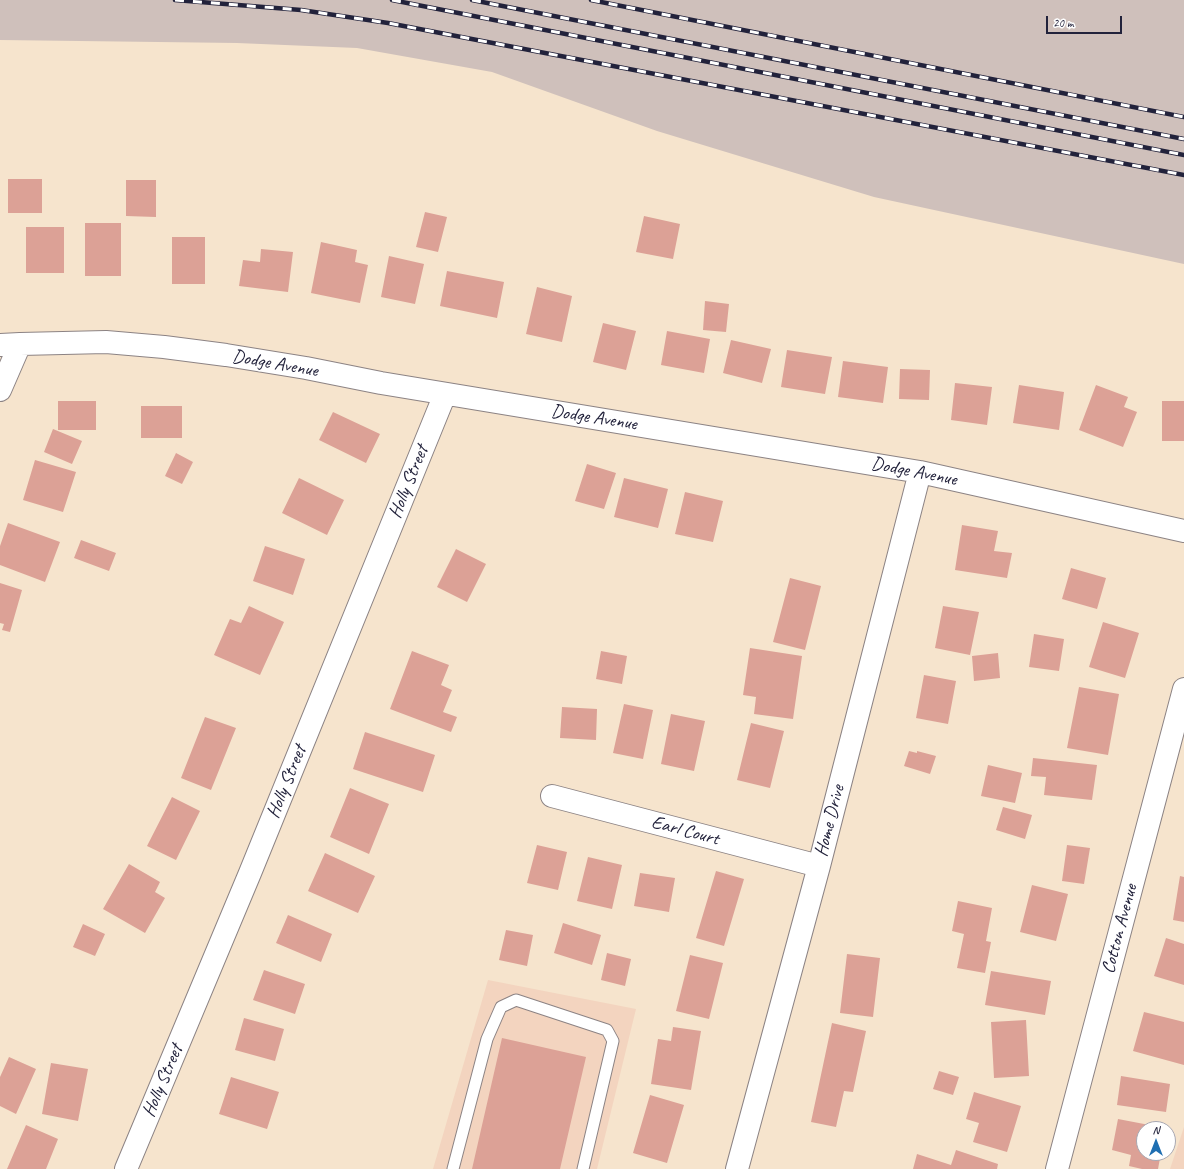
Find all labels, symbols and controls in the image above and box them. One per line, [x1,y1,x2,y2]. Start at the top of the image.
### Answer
scale bar [1048,8,1124,34]
text: 20 m [1053,15,1073,31]
street label: Dodge Avenue [230,345,320,383]
street label: Dodge Avenue [549,400,639,436]
street label: Holly Street [384,442,434,522]
street label: Dodge Avenue [869,453,959,491]
street label: Holly Street [262,742,312,822]
street label: Home Drive [810,783,850,859]
street label: Earl Court [649,811,721,851]
street label: Cotton Avenue [1097,882,1143,976]
street label: Holly Street [138,1041,188,1121]
north arrow [1136,1121,1176,1161]
text: N [1153,1123,1159,1137]

